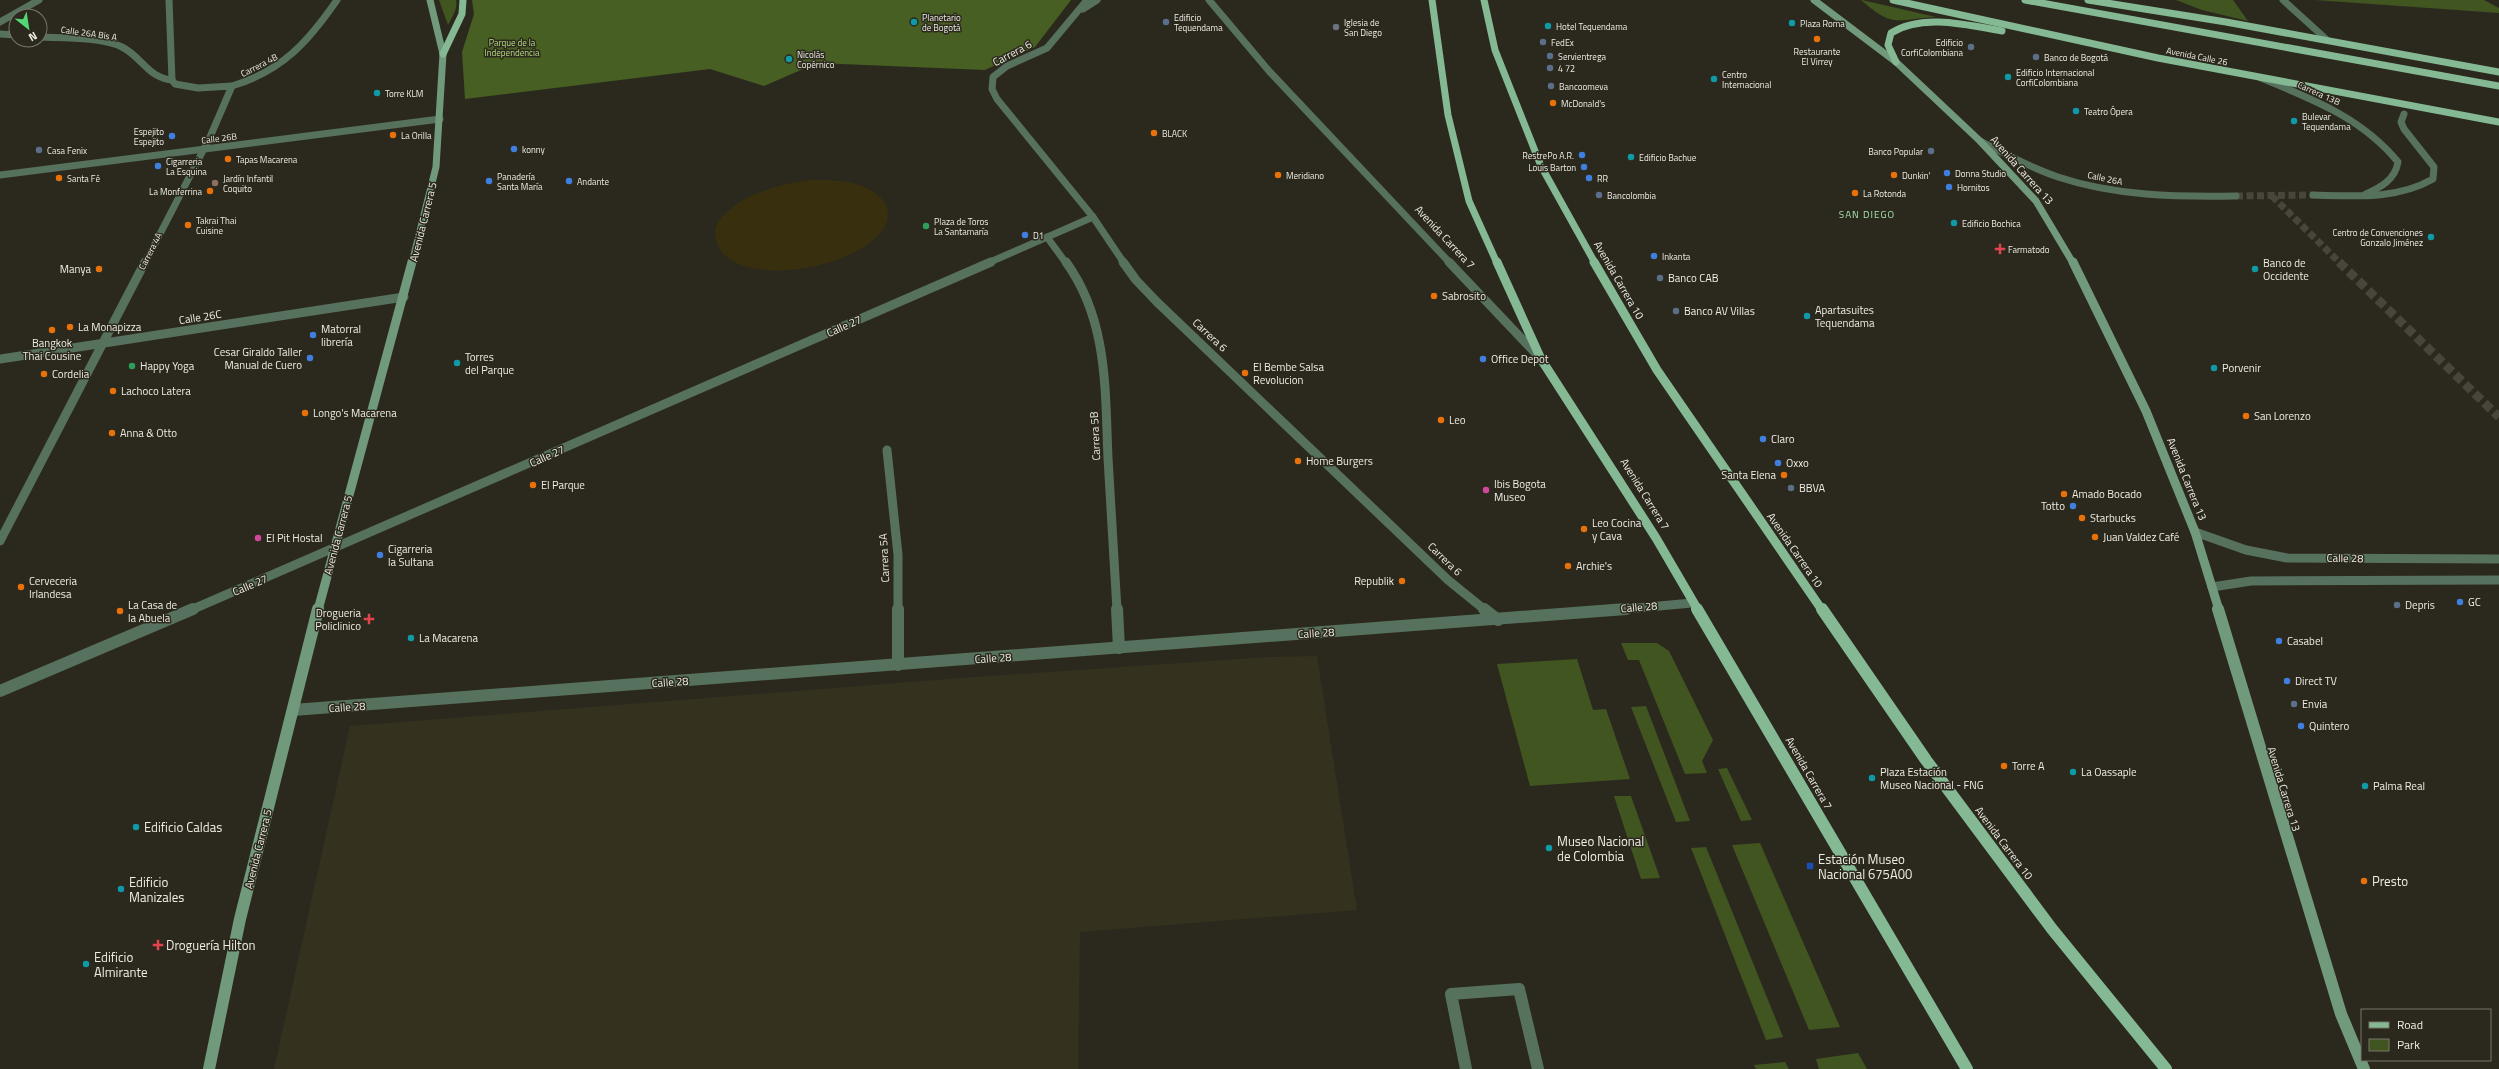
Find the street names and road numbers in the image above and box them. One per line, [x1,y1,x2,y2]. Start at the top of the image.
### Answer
street label: Calle 26A Bis A [60,23,119,43]
street label: Carrera 6 [990,36,1034,70]
street label: Avenida Calle 26 [2165,44,2229,68]
street label: Carrera 4B [238,50,280,80]
street label: Carrera 13B [2296,78,2343,108]
street label: Calle 26B [200,129,238,147]
street label: Avenida Carrera 13 [1987,132,2057,208]
street label: Calle 26A [2086,168,2124,188]
street label: Avenida Carrera 5 [405,180,441,264]
street label: Avenida Carrera 7 [1411,202,1479,272]
street label: Carrera 4A [135,230,165,272]
street label: Avenida Carrera 10 [1590,238,1648,322]
street label: Calle 26C [178,306,222,328]
street label: Calle 27 [824,311,864,341]
street label: Carrera 6 [1189,315,1231,355]
street label: Carrera 5B [1086,411,1104,461]
street label: Avenida Carrera 13 [2163,435,2211,523]
street label: Calle 27 [527,441,567,471]
street label: Avenida Carrera 7 [1617,455,1673,533]
street label: Avenida Carrera 5 [320,494,356,576]
street label: Avenida Carrera 10 [1763,509,1827,591]
street label: Carrera 5A [875,533,893,583]
street label: Carrera 6 [1424,539,1466,579]
street label: Calle 28 [2326,550,2364,566]
street label: Calle 27 [230,570,270,600]
street label: Calle 28 [1620,597,1658,617]
street label: Calle 28 [1297,624,1335,642]
street label: Calle 28 [974,649,1012,667]
street label: Calle 28 [651,673,689,691]
street label: Calle 28 [328,698,366,716]
street label: Avenida Carrera 7 [1782,734,1836,812]
street label: Avenida Carrera 13 [2264,745,2304,833]
street label: Avenida Carrera 10 [1971,803,2037,883]
street label: Avenida Carrera 5 [240,807,276,891]

